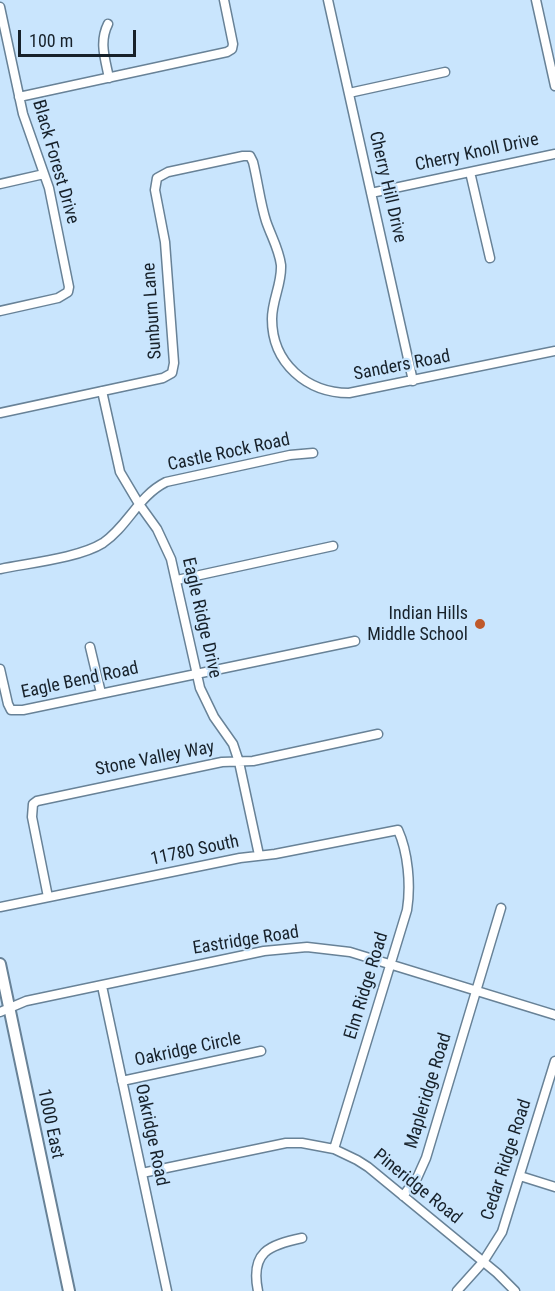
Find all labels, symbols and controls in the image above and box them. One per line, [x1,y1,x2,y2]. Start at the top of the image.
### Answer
scale bar [21,18,140,56]
text: 100 m [29,30,73,51]
street label: Black Forest Drive [27,98,83,226]
street label: Cherry Hill Drive [364,129,410,245]
street label: Cherry Knoll Drive [413,129,541,177]
street label: Sunburn Lane [139,262,167,360]
street label: Sanders Road [352,346,452,386]
street label: Castle Rock Road [166,430,292,476]
street label: Eagle Ridge Drive [177,556,225,680]
place label: Indian Hills Middle School [367,603,468,646]
marker: Indian Hills Middle School [473,617,487,631]
street label: Eagle Bend Road [19,658,141,704]
street label: Stone Valley Way [94,737,216,781]
street label: 11780 South [149,831,241,871]
street label: Eastridge Road [191,922,301,960]
street label: Elm Ridge Road [340,930,394,1042]
street label: Oakridge Circle [133,1028,243,1072]
street label: Mapleridge Road [401,1031,457,1151]
street label: Oakridge Road [130,1082,172,1188]
street label: 1000 East [32,1087,68,1161]
street label: Cedar Ridge Road [477,1097,537,1223]
street label: Pineridge Road [368,1145,466,1229]

